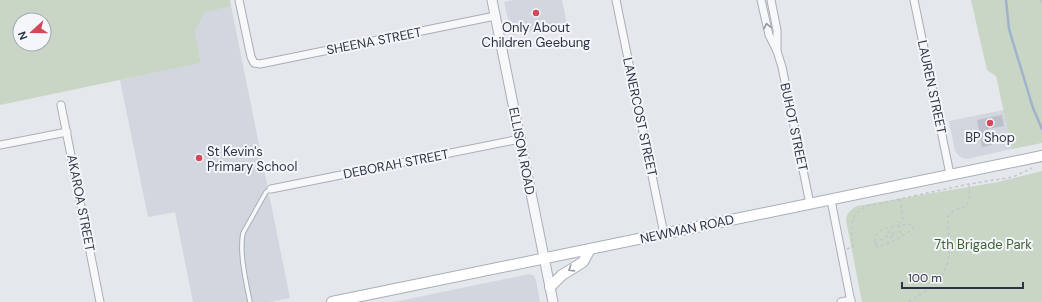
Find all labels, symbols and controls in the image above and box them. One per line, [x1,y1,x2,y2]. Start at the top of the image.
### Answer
marker: Only About Children Geebung [531,8,541,18]
north arrow [12,12,52,52]
place label: Only About Children Geebung [482,19,590,51]
street label: SHEENA STREET [325,23,423,59]
one-way arrow [763,23,771,30]
text: N [15,29,31,42]
street label: LAUREN STREET [914,39,950,135]
street label: LANERCOST STREET [619,56,661,178]
street label: BUHOT STREET [776,81,812,173]
street label: ELLISON ROAD [505,106,539,196]
marker: BP Shop [985,118,995,128]
place label: BP Shop [965,129,1015,146]
place label: St Kevin's Primary School [207,143,297,175]
street label: DEBORAH STREET [342,145,450,183]
street label: AKAROA STREET [63,153,99,253]
marker: St Kevin's Primary School [194,153,204,163]
street label: NEWMAN ROAD [638,211,736,247]
park label: 7th Brigade Park [934,236,1032,253]
one-way arrow [568,264,575,272]
scale bar [902,264,1023,290]
text: 100 m [908,270,942,286]

